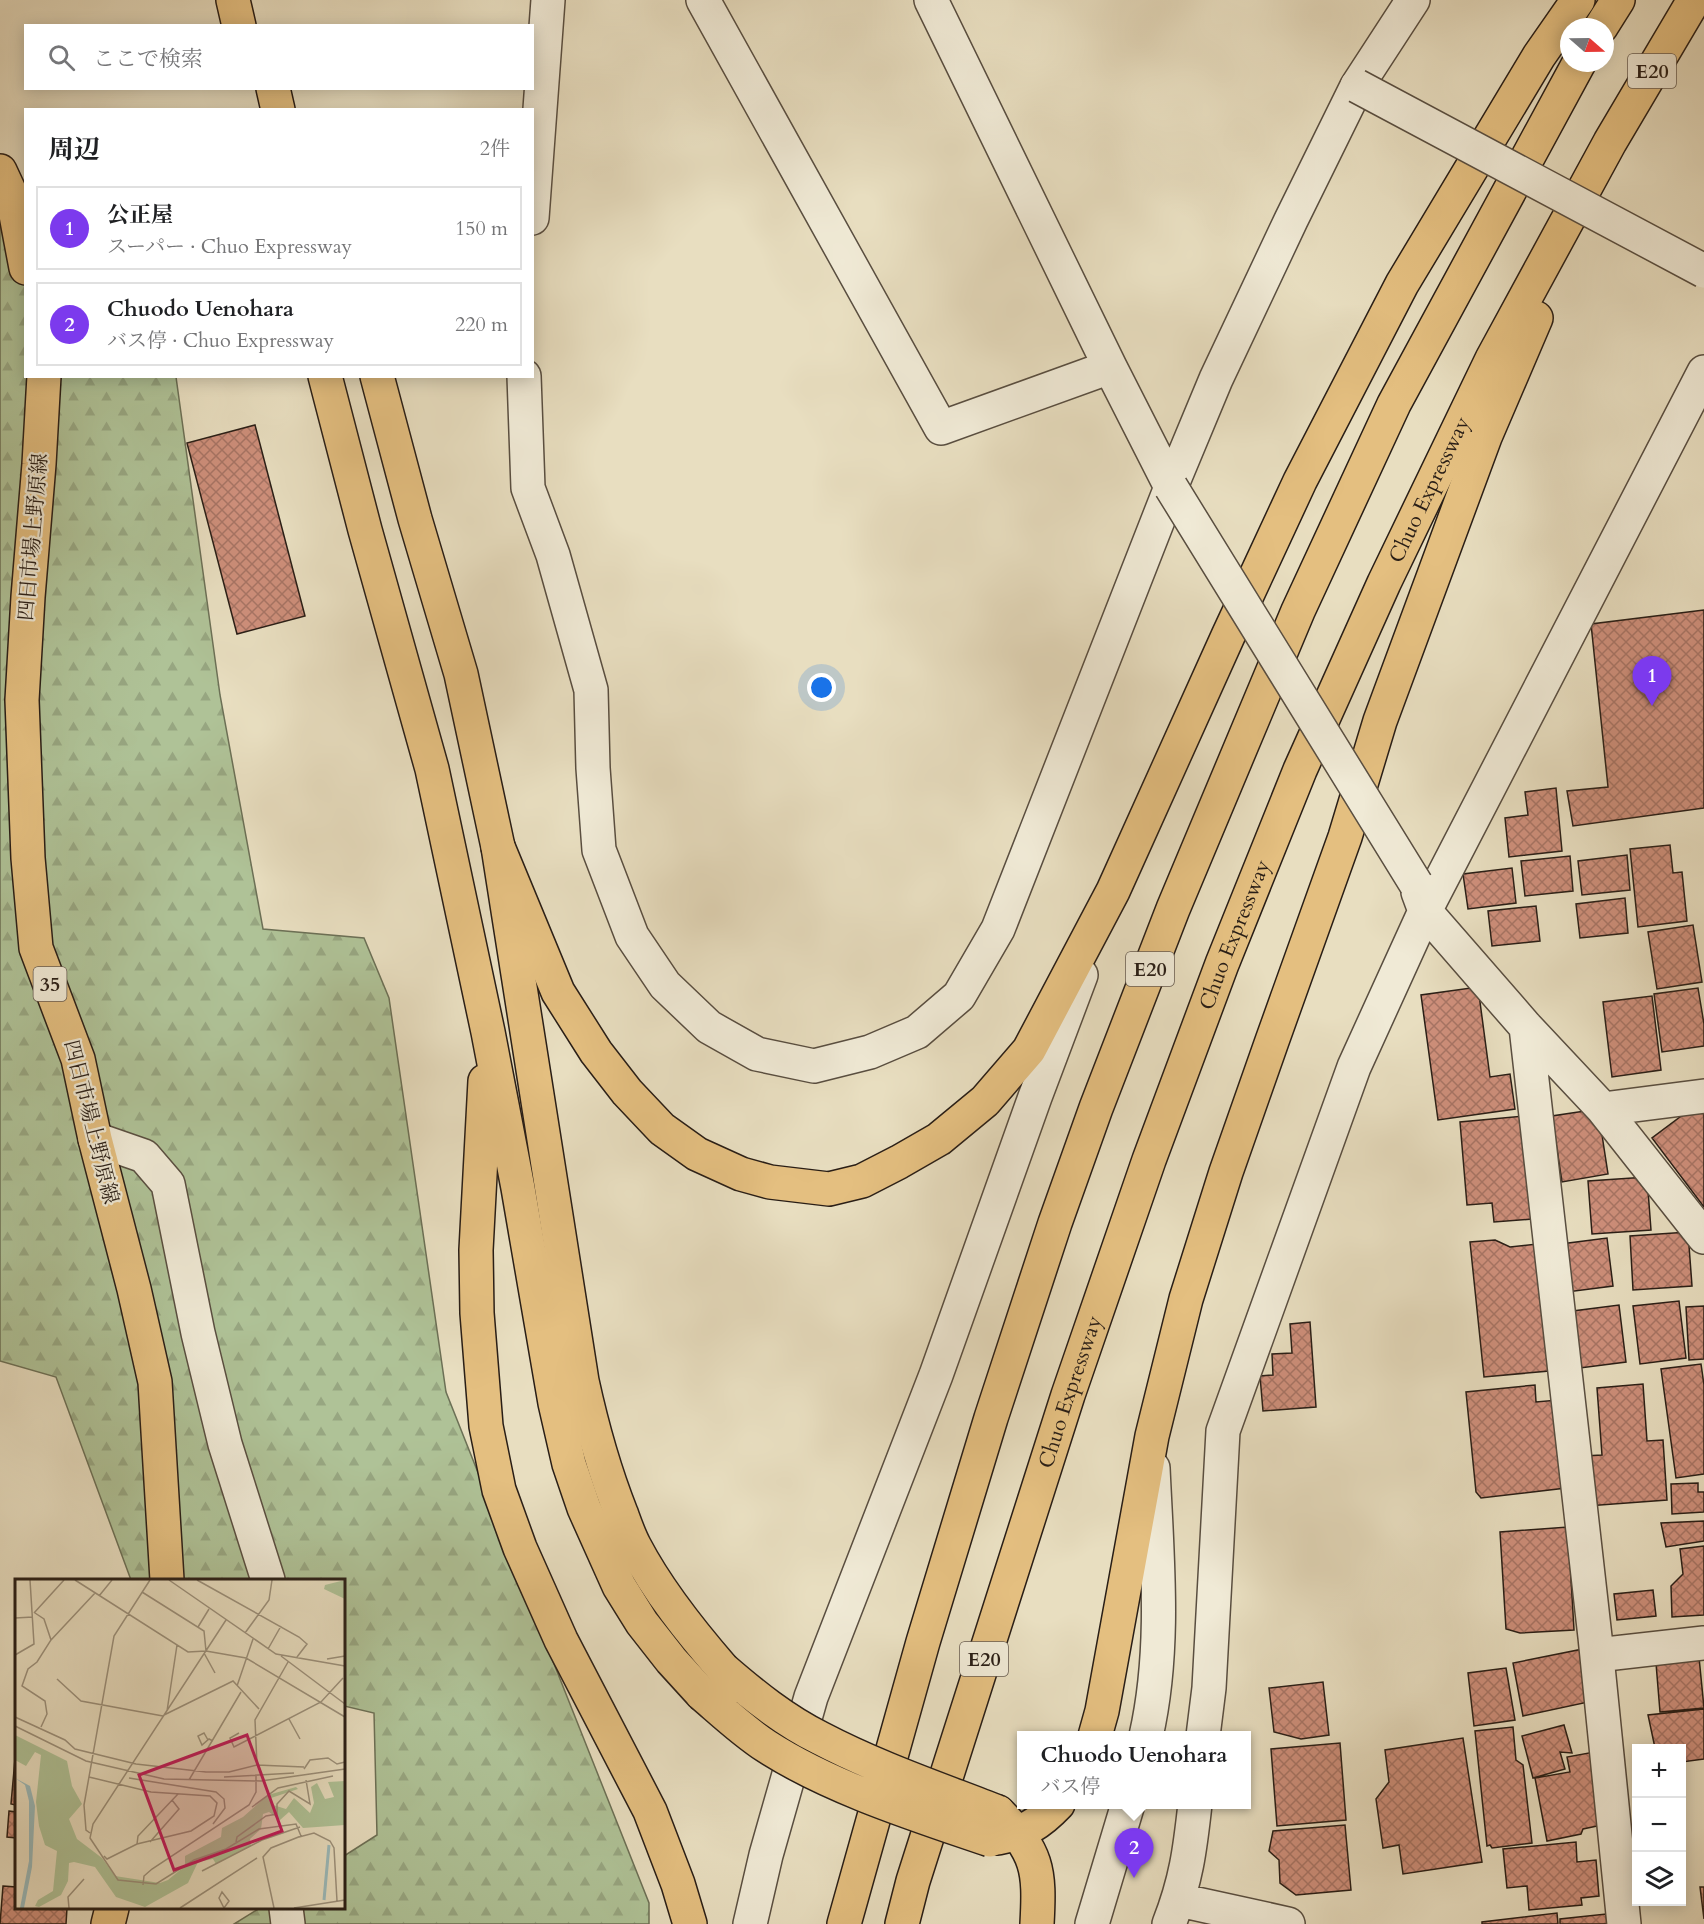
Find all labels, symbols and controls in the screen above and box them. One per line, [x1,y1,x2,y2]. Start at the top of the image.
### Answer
north arrow [1560,18,1614,72]
search box [24,24,534,90]
icon: search [45,41,78,74]
text: ここで検索 [93,44,203,74]
road number: E20 [1628,54,1676,88]
text: 周辺 [48,132,100,167]
text: 2件 [480,135,510,162]
text: 公正屋 [107,200,173,230]
text: 1 [64,215,75,242]
text: 150 m [455,215,508,242]
text: スーパー · Chuo Expressway [107,233,352,260]
text: Chuodo Uenohara [107,294,294,324]
text: 2 [64,311,75,338]
text: 220 m [455,311,508,338]
text: バス停 · Chuo Expressway [107,327,334,354]
street label: Chuo Expressway [1381,412,1477,568]
street label: 四日市場上野原線 [11,452,55,622]
pin: 1 [1632,656,1672,706]
your location [807,673,836,702]
street label: Chuo Expressway [1192,855,1277,1014]
road number: E20 [1126,952,1174,986]
road number: 35 [34,967,66,1001]
street label: 四日市場上野原線 [57,1037,125,1207]
street label: Chuo Expressway [1031,1312,1109,1472]
inset map [15,1579,345,1909]
road number: E20 [960,1642,1008,1676]
popup [1017,1731,1251,1809]
text: Chuodo Uenohara [1041,1740,1227,1770]
map controls [1632,1744,1686,1906]
button: + [1632,1744,1686,1798]
text: バス停 [1041,1773,1101,1800]
button: − [1632,1798,1686,1852]
pin: 2 [1114,1828,1154,1878]
button: layers [1632,1852,1686,1906]

